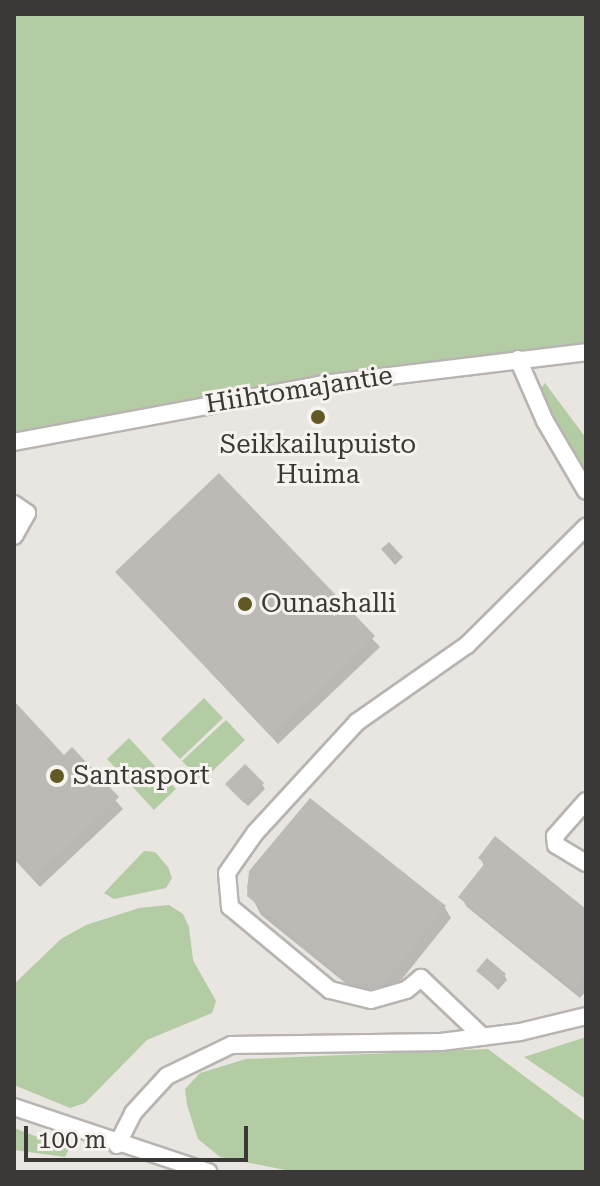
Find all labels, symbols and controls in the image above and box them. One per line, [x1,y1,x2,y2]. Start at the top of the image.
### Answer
street label: Hiihtomajantie [203,360,395,420]
marker: Seikkailupuisto Huima [309,408,327,426]
place label: Seikkailupuisto Huima [220,429,416,490]
place label: Ounashalli [261,588,396,620]
marker: Ounashalli [236,595,254,613]
place label: Santasport [73,760,210,792]
marker: Santasport [48,767,66,785]
scale bar [28,1110,252,1160]
text: 100 m [38,1126,106,1154]

